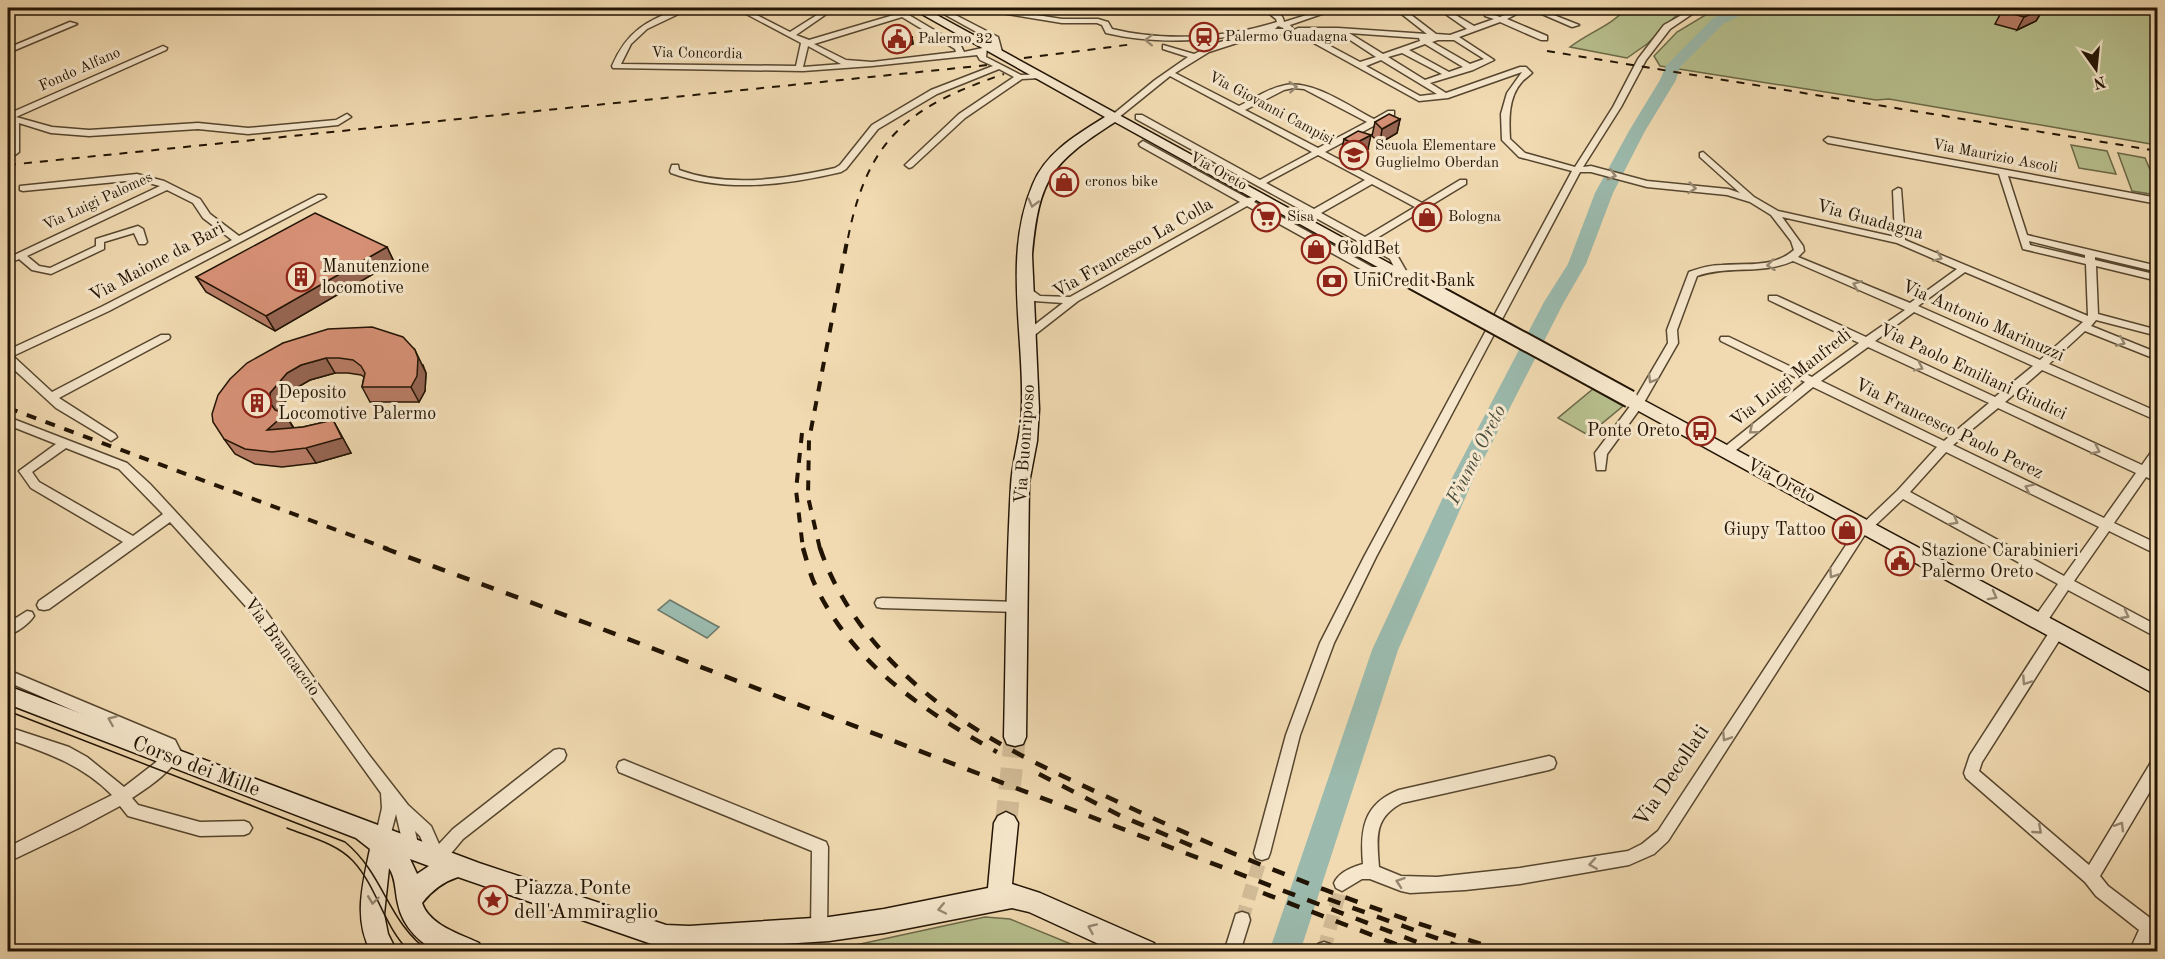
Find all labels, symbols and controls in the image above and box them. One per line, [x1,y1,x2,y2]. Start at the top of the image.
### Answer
station icon: Palermo Guadagna [1188,21,1220,53]
public building icon: Palermo 32 [881,23,913,55]
place label: Palermo Guadagna [1225,30,1348,45]
place label: Palermo 32 [918,32,993,47]
one-way arrow [1144,33,1153,46]
north arrow [2066,39,2126,99]
street label: Fondo Alfano [37,45,123,95]
street label: Via Concordia [651,46,744,62]
street label: Via Giovanni Campisi [1206,70,1336,148]
text: N [2091,72,2107,91]
one-way arrow [1289,81,1298,94]
street label: Via Maurizio Ascoli [1931,138,2059,176]
school or university icon: Scuola Elementare Guglielmo Oberdan [1338,139,1370,171]
place label: Scuola Elementare Guglielmo Oberdan [1375,139,1499,171]
street label: Via Oreto [1187,150,1249,194]
shop icon: cronos bike [1048,166,1080,198]
one-way arrow [1606,168,1617,180]
street label: Via Luigi Palomes [41,170,155,234]
place label: cronos bike [1085,175,1158,190]
one-way arrow [1687,181,1696,194]
street label: Via Francesco La Colla [1050,195,1216,301]
street label: Via Guadagna [1815,197,1926,243]
one-way arrow [1028,198,1041,208]
supermarket icon: Sisa [1250,201,1282,233]
shop icon: Bologna [1411,201,1443,233]
place label: Sisa [1287,210,1315,225]
place label: Bologna [1448,210,1501,225]
street label: Via Maione da Bari [87,219,227,305]
shop icon: GoldBet [1300,233,1332,265]
place label: GoldBet [1337,240,1400,258]
one-way arrow [1932,250,1943,262]
place label: Manutenzione locomotive [322,258,429,297]
one-way arrow [1766,258,1776,271]
building icon: Manutenzione locomotive [285,261,317,293]
bank icon: UniCredit Bank [1316,265,1348,297]
place label: UniCredit Bank [1353,272,1475,290]
street label: Via Antonio Marinuzzi [1899,277,2067,365]
one-way arrow [1852,280,1863,292]
street label: Via Paolo Emiliani Giudici [1877,321,2069,423]
street label: Via Luigi Manfredi [1727,325,1855,431]
one-way arrow [2115,335,2126,347]
one-way arrow [1913,360,1924,372]
one-way arrow [1647,373,1659,383]
street label: Via Francesco Paolo Perez [1852,376,2046,482]
place label: Deposito Locomotive Palermo [278,384,436,423]
street label: Via Buonriposo [1012,384,1038,504]
building icon: Deposito Locomotive Palermo [241,387,273,419]
water label: Fiume Oreto [1443,402,1510,509]
bus stop icon: Ponte Oreto [1685,415,1717,447]
place label: Ponte Oreto [1587,422,1680,440]
one-way arrow [1749,423,1760,434]
one-way arrow [2090,443,2101,455]
street label: Via Oreto [1743,455,1819,507]
one-way arrow [2025,484,2036,496]
shop icon: Giupy Tattoo [1831,514,1863,546]
one-way arrow [1947,514,1958,525]
place label: Giupy Tattoo [1723,521,1826,539]
place label: Stazione Carabinieri Palermo Oreto [1921,542,2079,581]
public building icon: Stazione Carabinieri Palermo Oreto [1884,545,1916,577]
one-way arrow [1829,567,1840,578]
one-way arrow [1987,589,1997,600]
street label: Via Brancaccio [240,595,324,699]
one-way arrow [2118,608,2129,619]
one-way arrow [2022,675,2033,686]
one-way arrow [107,715,118,727]
street label: Via Decollati [1630,721,1714,831]
one-way arrow [1722,730,1733,741]
street label: Corso dei Mille [129,733,263,801]
one-way arrow [2113,822,2125,832]
one-way arrow [2031,823,2042,834]
one-way arrow [1588,857,1597,869]
one-way arrow [1395,876,1405,889]
place label: Piazza Ponte dell'Ammiraglio [514,878,658,923]
place icon: Piazza Ponte dell'Ammiraglio [477,884,509,916]
one-way arrow [367,895,380,904]
one-way arrow [937,902,947,915]
one-way arrow [1087,923,1098,935]

